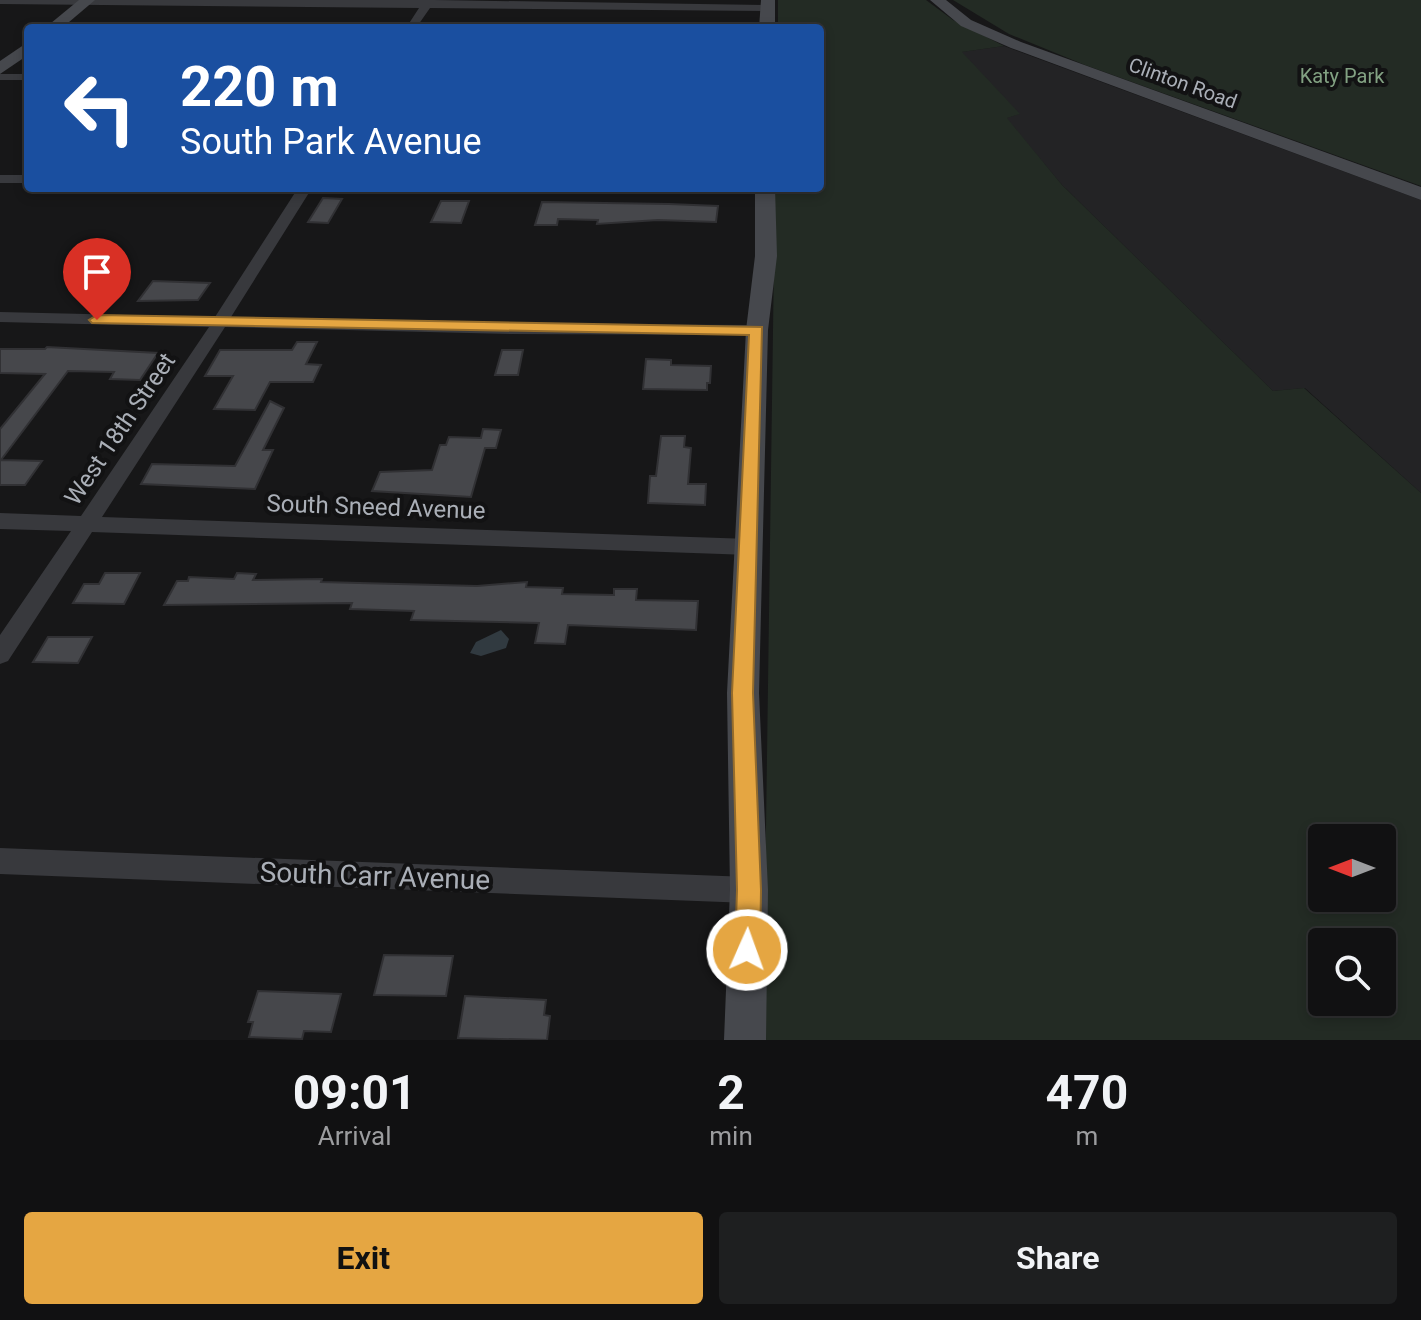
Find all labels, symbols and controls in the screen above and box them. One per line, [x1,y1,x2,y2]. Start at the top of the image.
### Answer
street label: Clinton Road [1126,52,1240,114]
text: 220 m [180,54,339,120]
icon: left [48,56,152,160]
park label: Katy Park [1300,64,1385,88]
text: South Park Avenue [180,121,481,163]
pin [63,238,131,320]
icon: arrive [75,250,119,294]
street label: West 18th Street [59,348,181,510]
street label: South Sneed Avenue [266,489,486,525]
north arrow [1308,824,1396,912]
map controls [1308,824,1396,1016]
street label: South Carr Avenue [259,855,491,897]
position arrow [705,908,789,992]
button: search [1308,928,1396,1016]
text: 09:01 [293,1064,416,1121]
text: 2 [717,1064,745,1121]
text: 470 [1046,1064,1128,1121]
text: Arrival [318,1121,392,1151]
text: min [709,1121,753,1151]
text: m [1075,1121,1098,1151]
button: Exit [24,1212,703,1304]
button: Share [719,1212,1397,1304]

